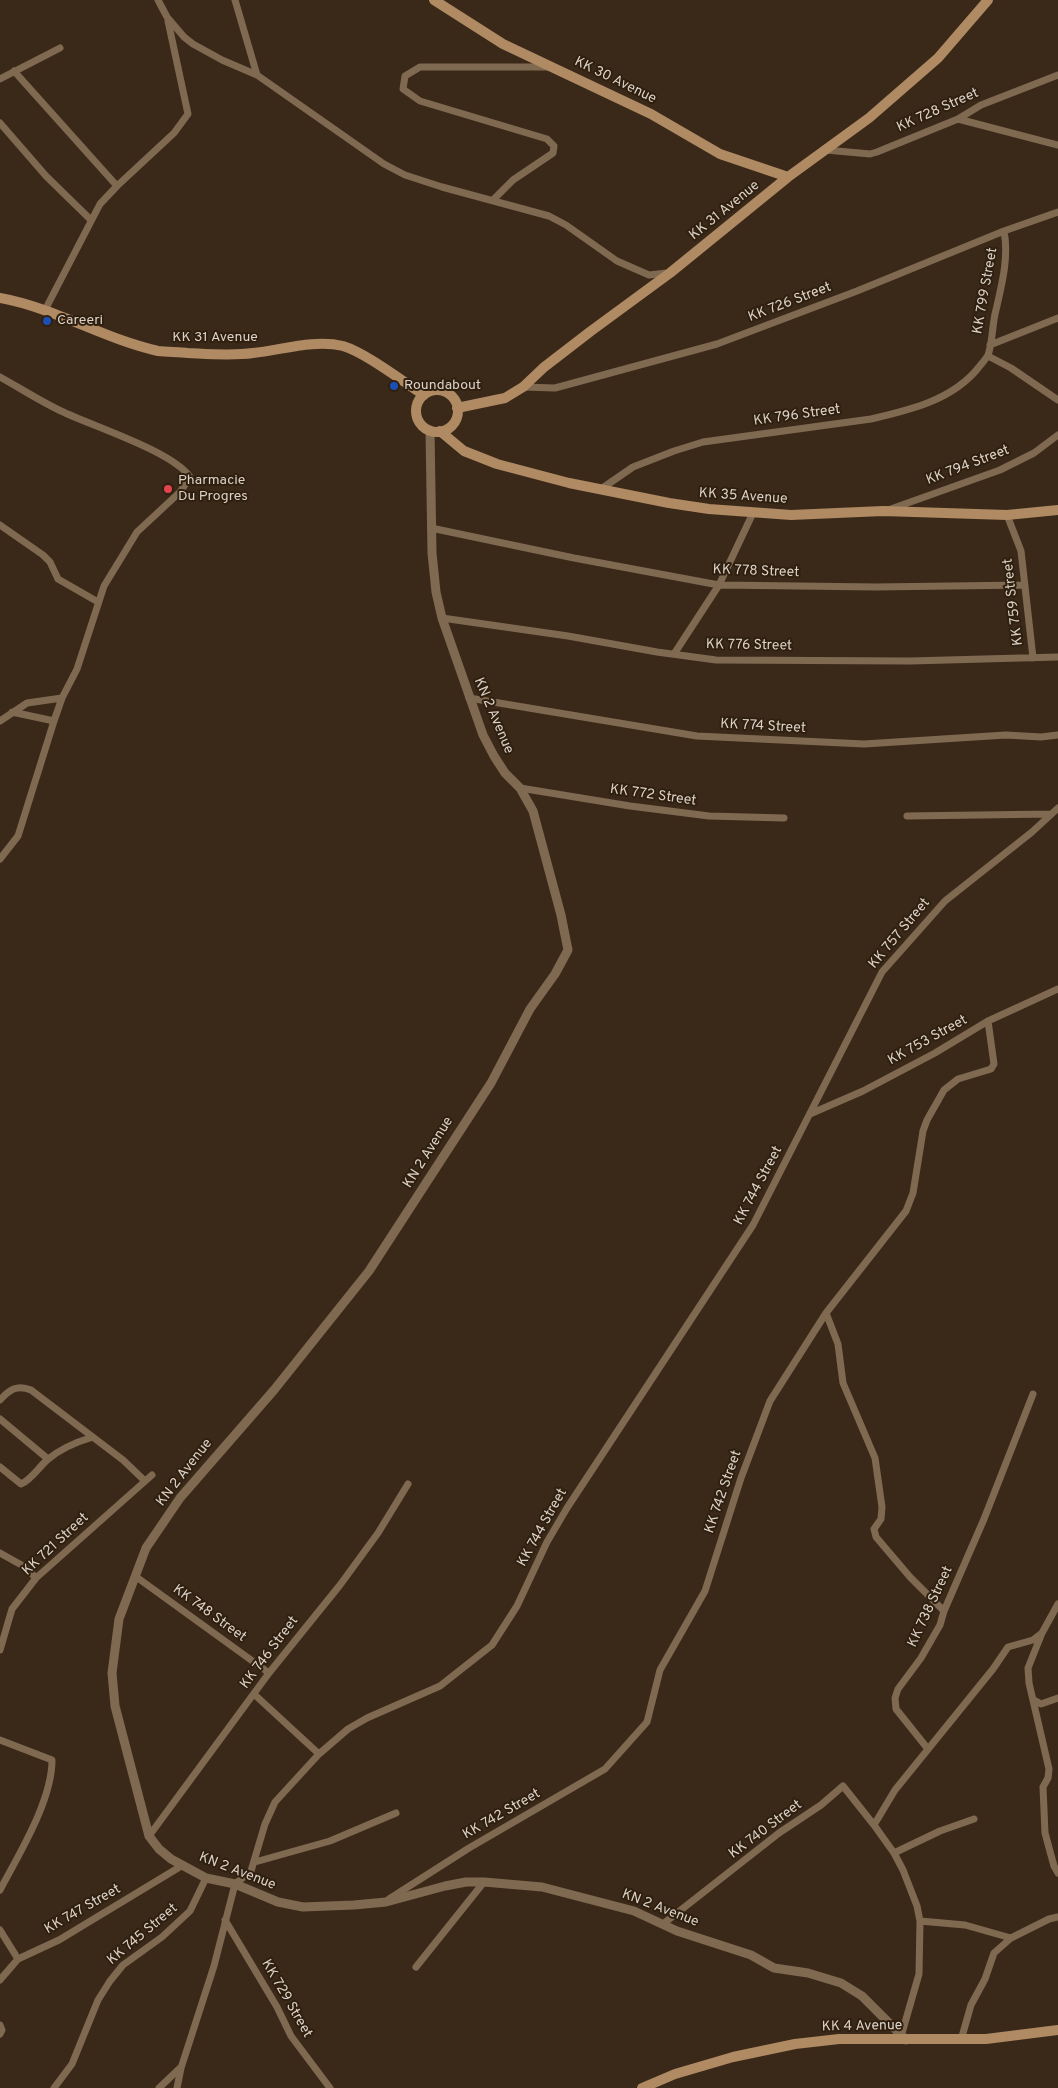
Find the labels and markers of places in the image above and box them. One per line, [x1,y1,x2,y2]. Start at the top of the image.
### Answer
place label: Careeri [57,313,103,329]
marker: Careeri [41,315,53,327]
place label: Roundabout [404,378,481,394]
marker: Roundabout [388,380,400,392]
place label: Pharmacie Du Progres [178,473,248,506]
marker: Pharmacie Du Progres [162,483,174,495]

